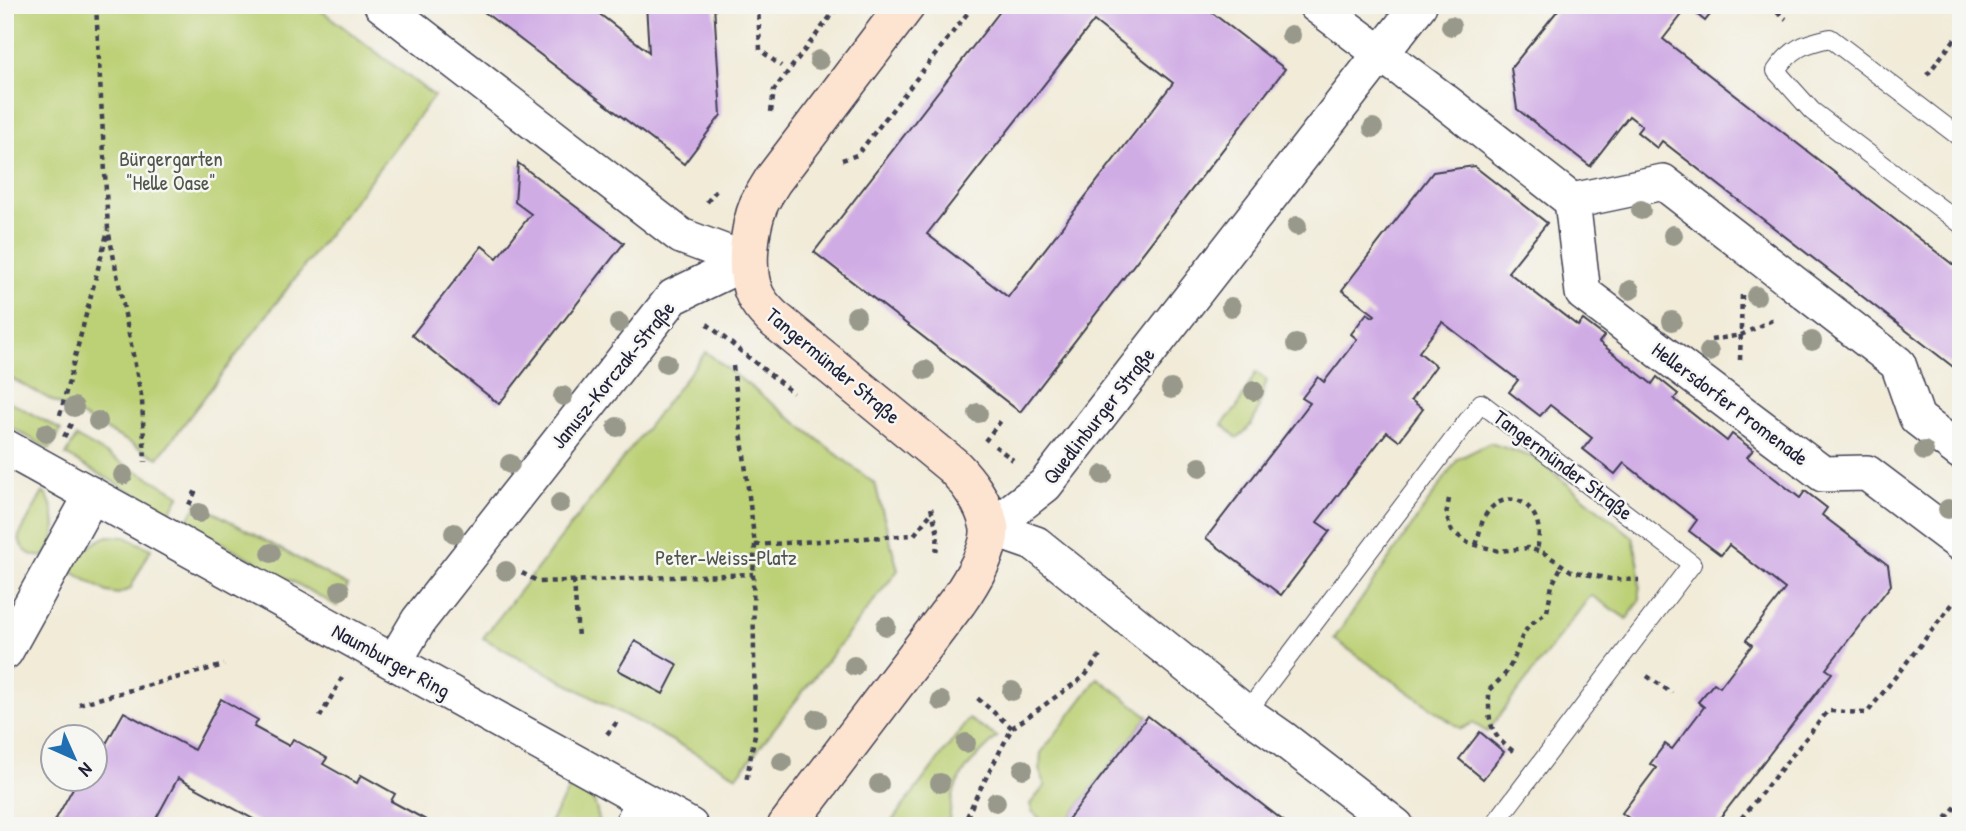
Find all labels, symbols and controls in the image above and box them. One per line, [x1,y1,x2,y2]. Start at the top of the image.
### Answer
park label: Bürgergarten "Helle Oase" [119,144,223,197]
street label: Janusz-Korczak-Straße [544,295,681,455]
street label: Tangermünder Straße [760,301,907,431]
street label: Hellersdorfer Promenade [1646,335,1814,472]
street label: Quedlinburger Straße [1036,341,1161,490]
street label: Tangermünder Straße [1488,403,1639,527]
park label: Peter-Weiss-Platz [655,543,797,572]
street label: Naumburger Ring [327,616,456,705]
north arrow [38,722,108,792]
text: N [73,757,99,783]

